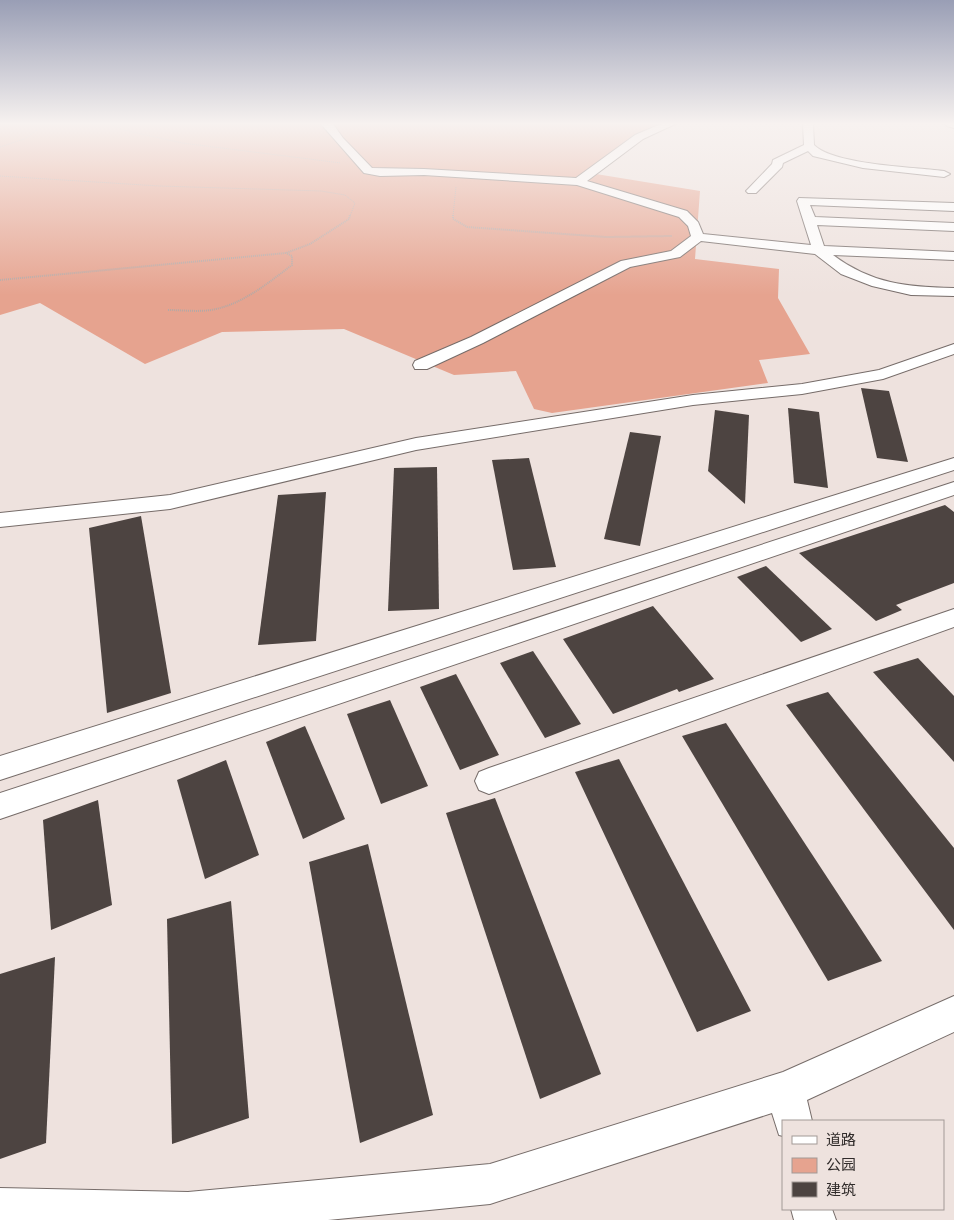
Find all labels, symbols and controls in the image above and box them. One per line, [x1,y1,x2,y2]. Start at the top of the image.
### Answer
legend [782,1120,944,1210]
text: 道路 [826,1132,856,1148]
text: 公园 [826,1157,856,1173]
text: 建筑 [826,1182,856,1198]

